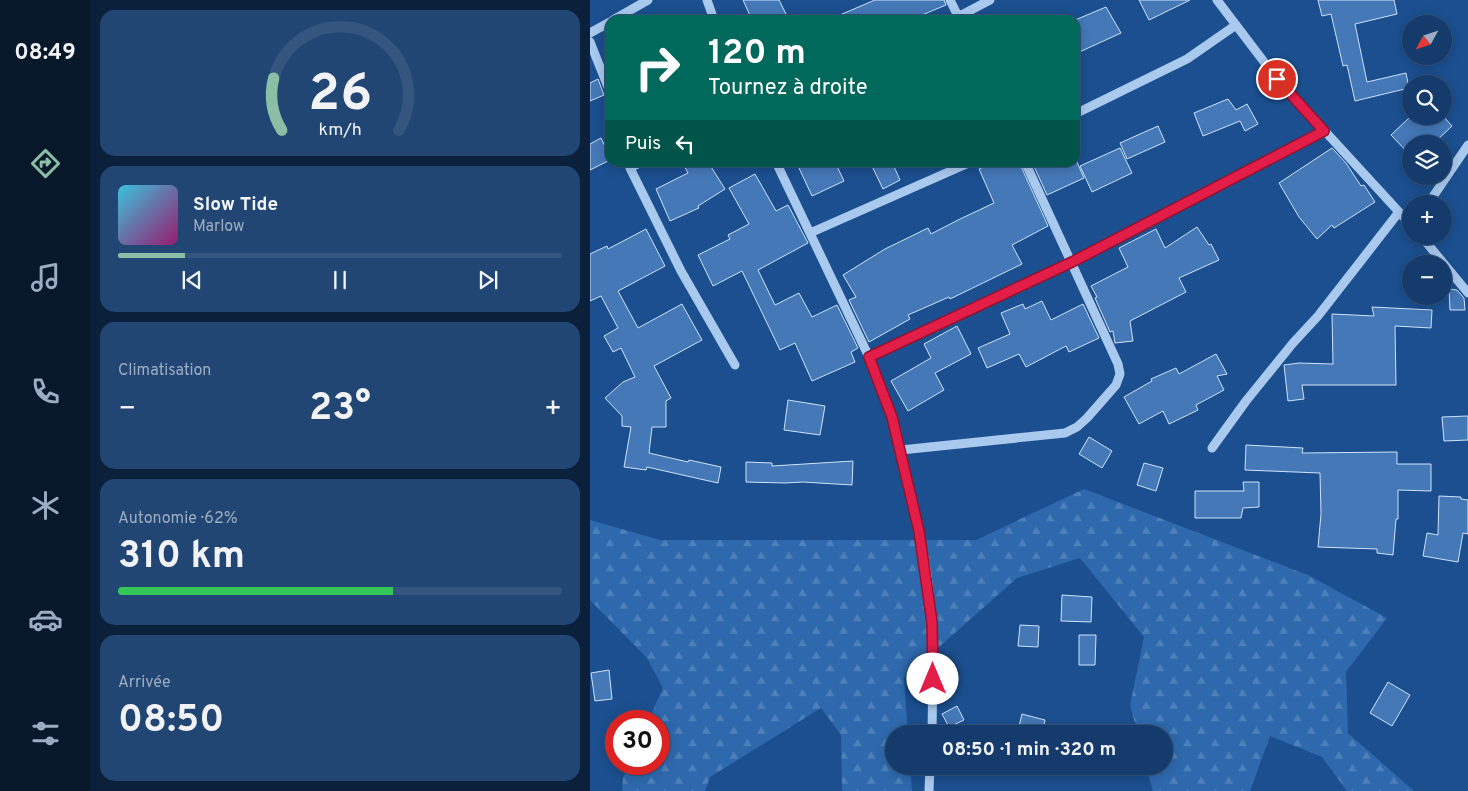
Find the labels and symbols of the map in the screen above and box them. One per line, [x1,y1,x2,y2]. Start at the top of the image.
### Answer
north arrow [1402,15,1452,65]
pin [1256,58,1298,100]
position arrow [906,652,958,704]
speed limit sign: 30 [605,710,670,775]

